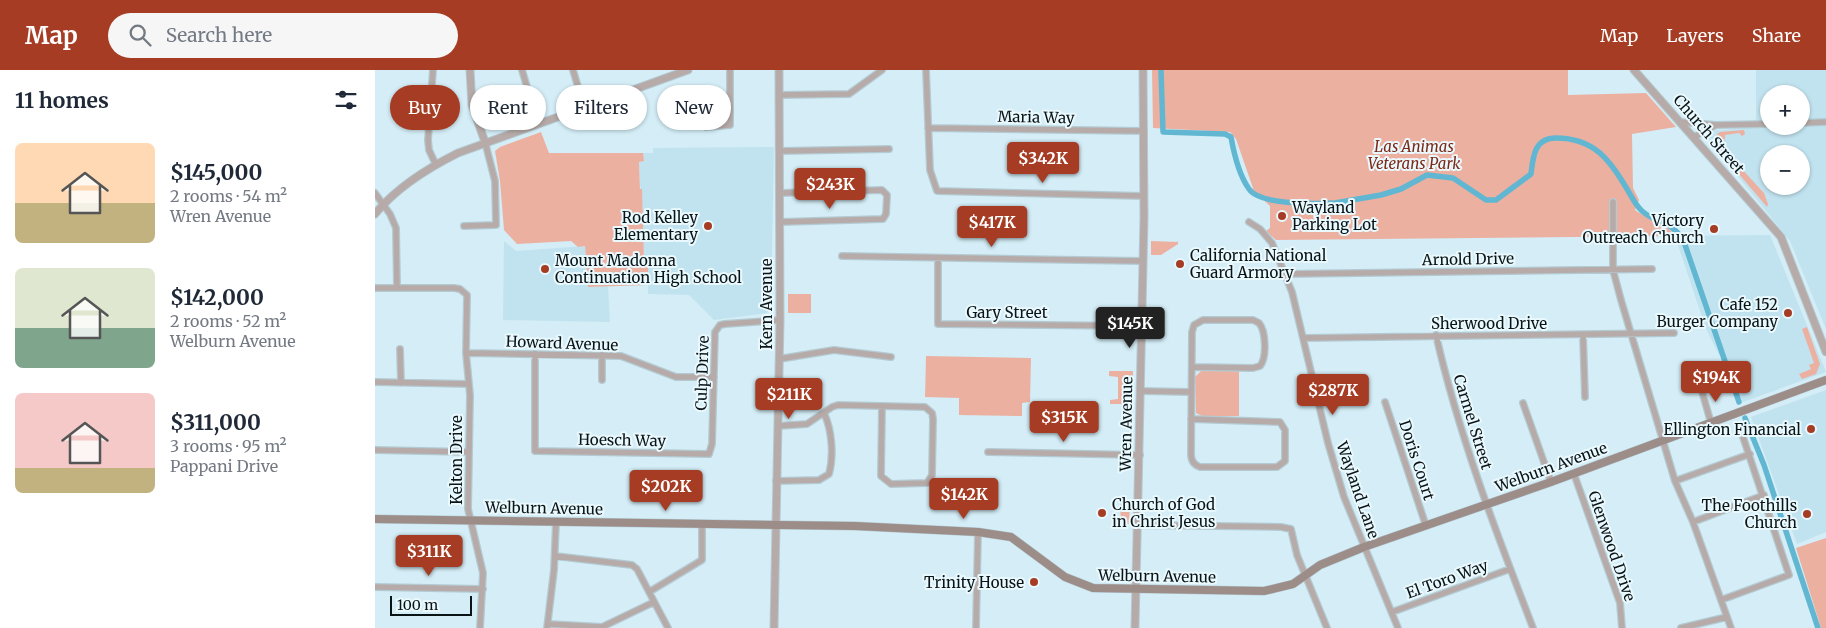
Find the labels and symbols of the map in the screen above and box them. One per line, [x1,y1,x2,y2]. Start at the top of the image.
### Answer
street label: Church Street [1669,91,1749,178]
street label: Maria Way [997,107,1075,127]
park label: Las Animas Veterans Park [1368,137,1461,173]
pin: $342K [1008,142,1078,184]
pin: $243K [795,168,865,210]
place label: Wayland Parking Lot [1291,198,1377,234]
pin: $417K [957,206,1027,248]
place label: Rod Kelley Elementary [614,208,698,244]
marker: Wayland Parking Lot [1276,210,1288,222]
place label: Victory Outreach Church [1582,211,1704,247]
marker: Rod Kelley Elementary [702,220,714,232]
marker: Victory Outreach Church [1708,223,1720,235]
place label: California National Guard Armory [1190,246,1327,282]
street label: Arnold Drive [1421,249,1514,269]
place label: Mount Madonna Continuation High School [555,251,742,287]
street label: Kern Avenue [757,258,776,350]
marker: California National Guard Armory [1174,258,1186,270]
marker: Mount Madonna Continuation High School [539,263,551,275]
place label: Cafe 152 Burger Company [1656,295,1778,331]
street label: Gary Street [966,303,1048,322]
pin: $145K [1095,306,1165,349]
marker: Cafe 152 Burger Company [1782,307,1794,319]
street label: Sherwood Drive [1431,314,1547,333]
street label: Howard Avenue [505,332,619,354]
street label: Culp Drive [691,335,713,411]
pin: $194K [1681,360,1751,403]
street label: Carmel Street [1450,372,1497,472]
pin: $287K [1298,374,1368,416]
street label: Wren Avenue [1116,376,1136,473]
pin: $211K [754,378,824,420]
pin: $315K [1029,400,1099,443]
street label: Kelton Drive [447,415,466,505]
street label: Doris Court [1395,418,1439,503]
place label: Ellington Financial [1664,420,1801,439]
marker: Ellington Financial [1805,423,1817,435]
street label: Hoesch Way [578,430,666,450]
street label: Wayland Lane [1332,438,1384,541]
street label: Welburn Avenue [1491,438,1610,496]
pin: $202K [631,470,701,512]
pin: $142K [929,478,999,520]
street label: Glenwood Drive [1584,488,1640,604]
place label: Church of God in Christ Jesus [1112,495,1215,531]
place label: The Foothills Church [1702,496,1797,532]
street label: Welburn Avenue [484,497,603,519]
marker: Church of God in Christ Jesus [1096,507,1108,519]
marker: The Foothills Church [1801,508,1813,520]
pin: $311K [394,534,464,577]
street label: El Toro Way [1403,555,1491,603]
street label: Welburn Avenue [1097,565,1216,587]
place label: Trinity House [924,573,1024,592]
marker: Trinity House [1028,576,1040,588]
scale bar [390,593,473,616]

